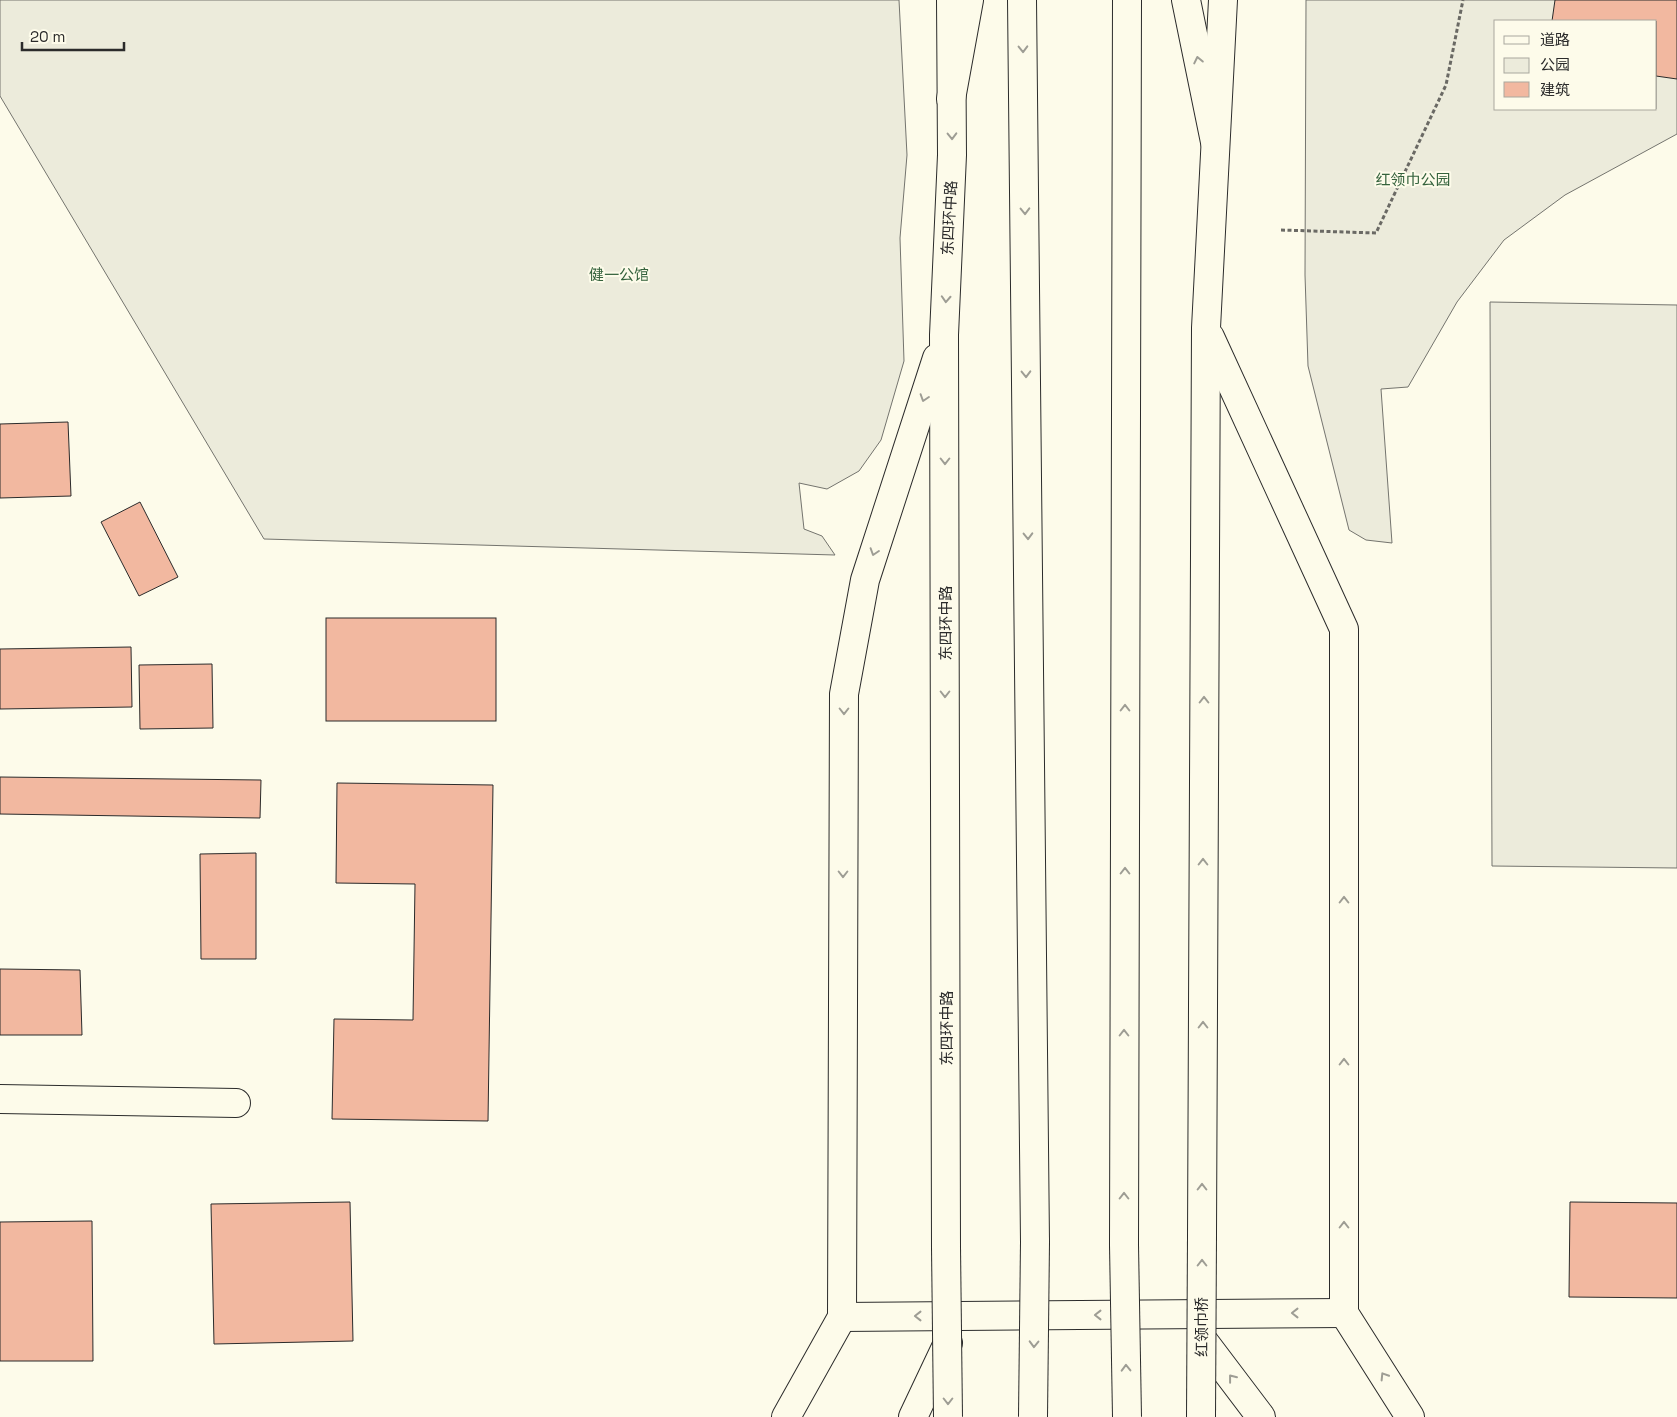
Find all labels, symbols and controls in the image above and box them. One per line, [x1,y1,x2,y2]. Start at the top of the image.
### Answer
scale bar [22,20,125,52]
legend [1494,20,1657,110]
text: 20 m [30,27,65,46]
text: 道路 [1540,30,1570,49]
one-way arrow [1018,45,1028,53]
one-way arrow [1193,55,1204,64]
text: 公园 [1540,55,1570,74]
text: 建筑 [1540,80,1570,99]
one-way arrow [947,132,957,140]
park label: 红领巾公园 [1375,170,1451,189]
street label: 东四环中路 [938,180,960,256]
one-way arrow [1019,207,1030,215]
park label: 健一公馆 [589,265,649,284]
one-way arrow [941,295,951,303]
one-way arrow [1021,370,1031,378]
one-way arrow [920,393,930,401]
one-way arrow [940,458,950,465]
one-way arrow [1023,532,1033,540]
one-way arrow [870,548,880,556]
street label: 东四环中路 [936,585,955,661]
one-way arrow [940,690,950,698]
one-way arrow [1199,696,1209,704]
one-way arrow [1120,704,1130,712]
one-way arrow [839,708,849,716]
one-way arrow [1198,858,1209,866]
one-way arrow [1120,867,1130,874]
one-way arrow [838,870,848,878]
one-way arrow [1339,896,1349,904]
street label: 东四环中路 [937,990,956,1066]
one-way arrow [1198,1021,1208,1028]
one-way arrow [1119,1029,1129,1037]
one-way arrow [1339,1058,1349,1066]
one-way arrow [1197,1183,1207,1191]
one-way arrow [1119,1192,1129,1200]
one-way arrow [1339,1221,1349,1228]
one-way arrow [1197,1259,1207,1267]
street label: 红领巾桥 [1192,1297,1211,1357]
one-way arrow [1291,1308,1299,1319]
one-way arrow [1094,1310,1102,1320]
one-way arrow [914,1311,922,1321]
one-way arrow [1029,1340,1039,1348]
one-way arrow [1121,1364,1131,1372]
one-way arrow [1381,1372,1390,1381]
one-way arrow [1230,1375,1238,1384]
one-way arrow [943,1397,953,1405]

